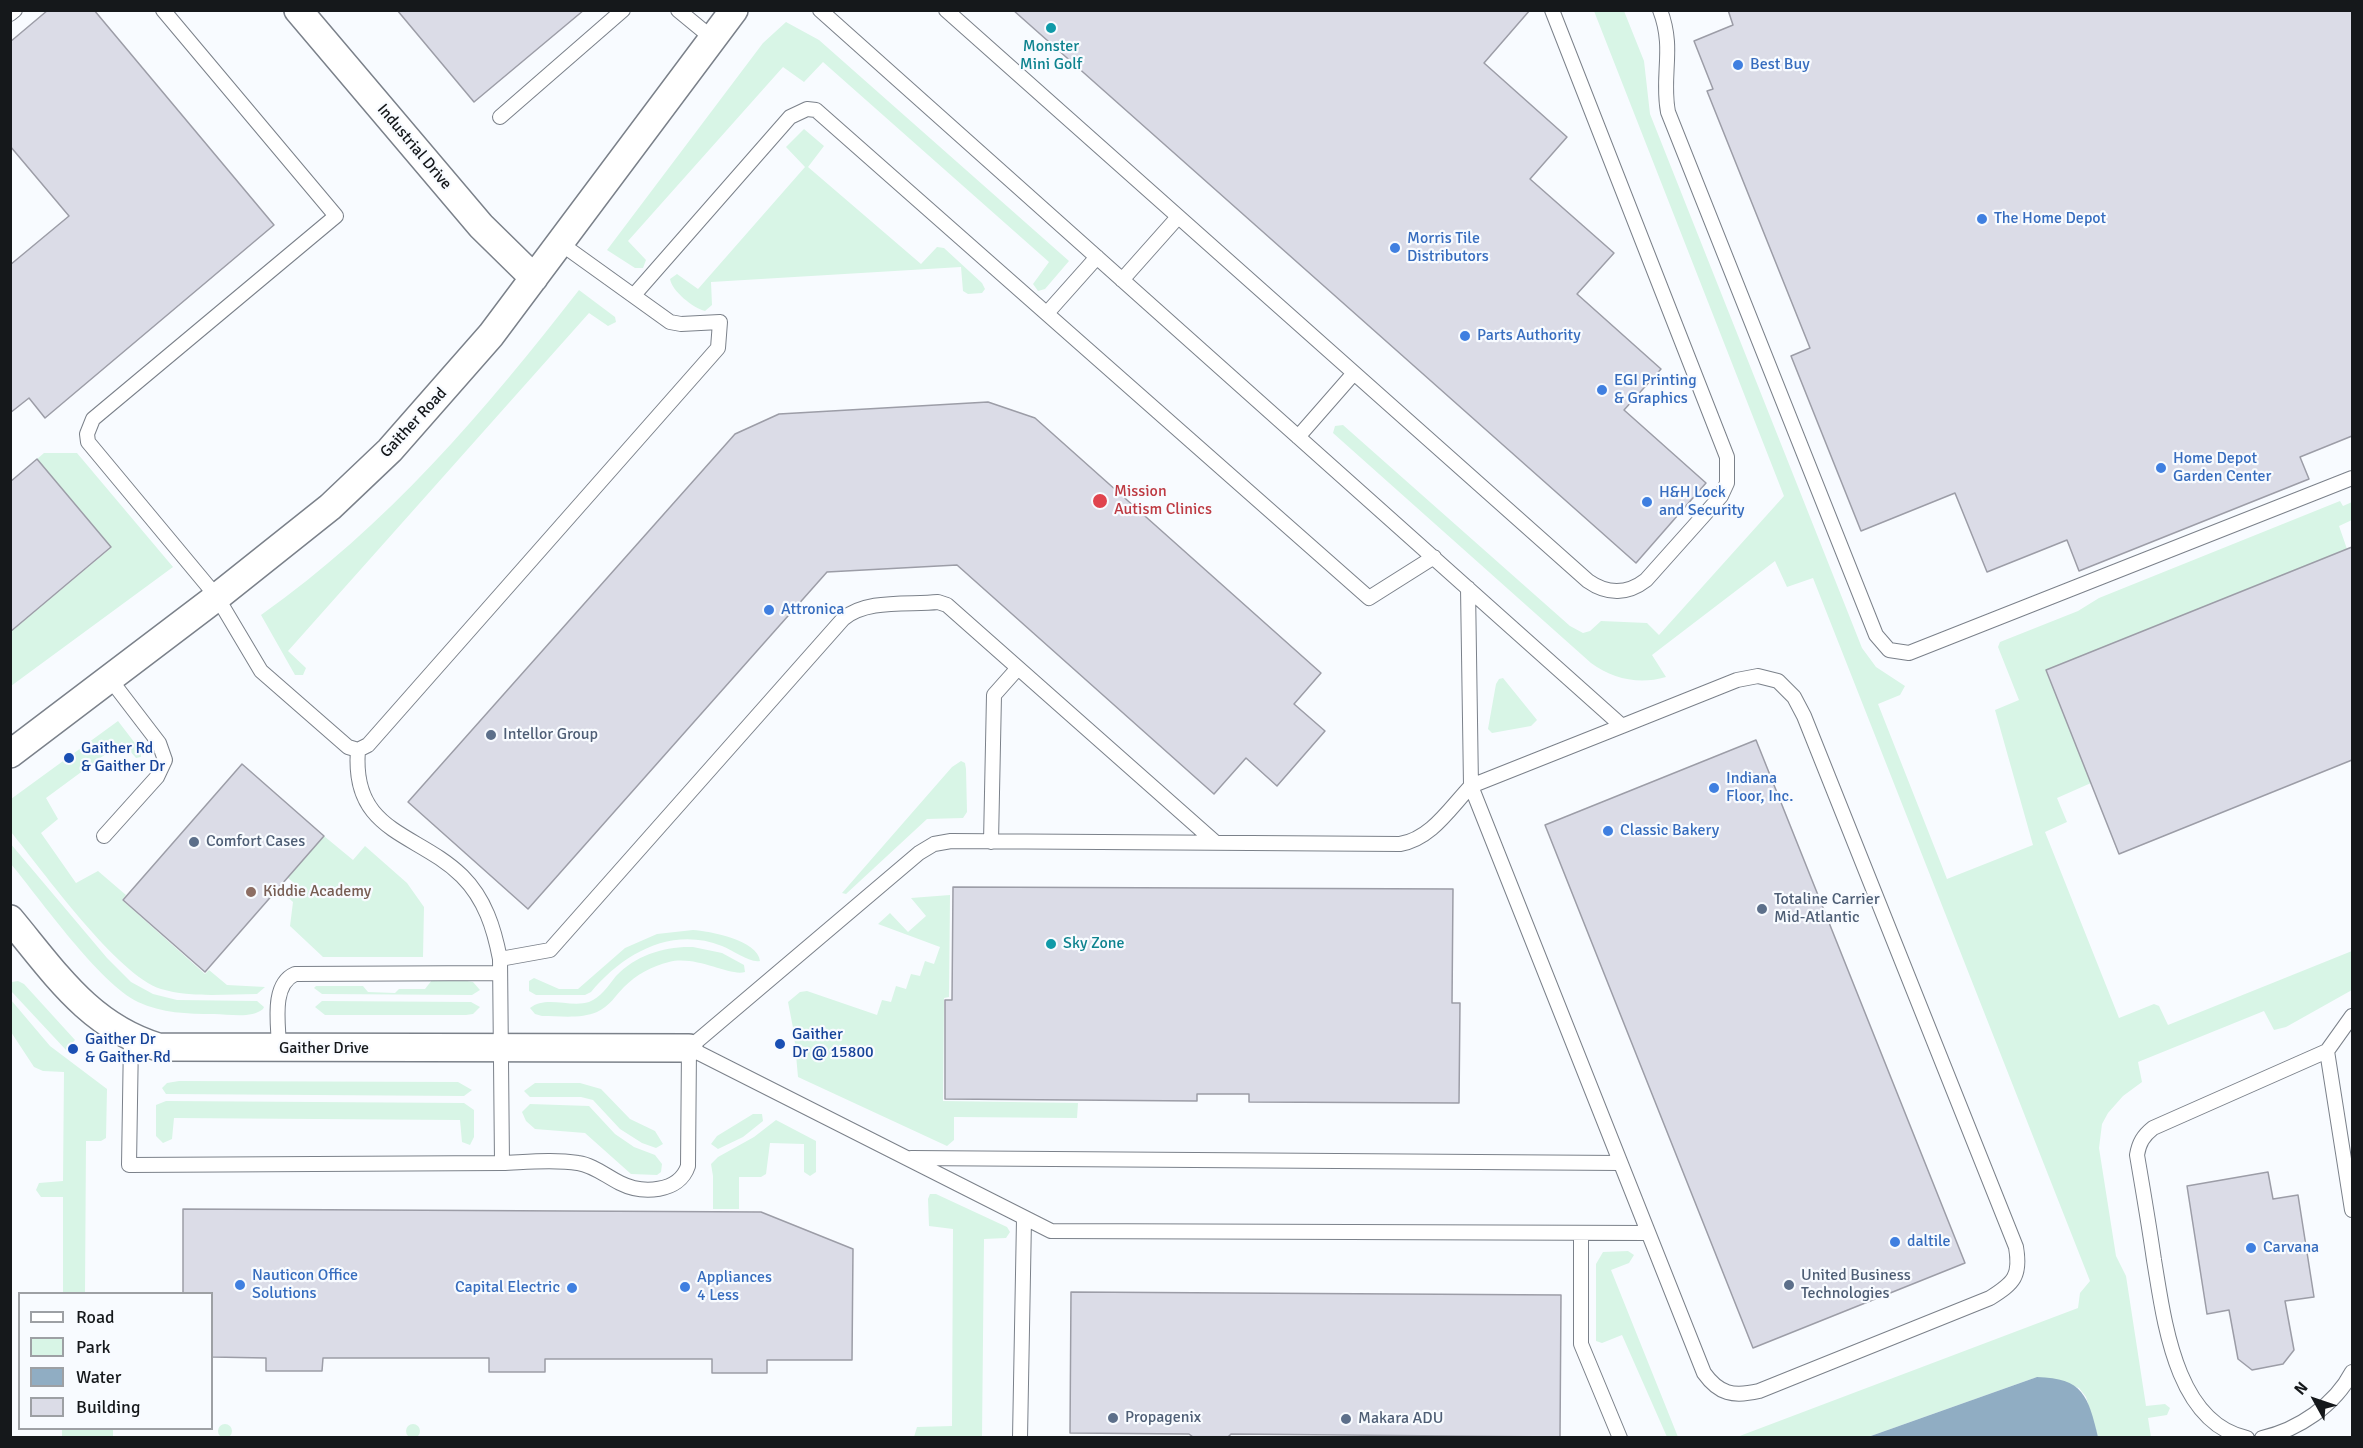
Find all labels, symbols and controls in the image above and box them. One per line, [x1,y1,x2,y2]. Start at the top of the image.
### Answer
marker: Monster Mini Golf [1044,21,1058,35]
place label: Monster Mini Golf [1020,37,1082,75]
place label: Best Buy [1750,55,1810,75]
marker: Best Buy [1731,58,1745,72]
street label: Industrial Drive [373,100,455,194]
place label: The Home Depot [1994,209,2106,229]
marker: The Home Depot [1975,212,1989,226]
place label: Morris Tile Distributors [1407,229,1489,267]
marker: Morris Tile Distributors [1388,241,1402,255]
place label: Parts Authority [1477,326,1581,346]
marker: Parts Authority [1458,329,1472,343]
place label: EGI Printing & Graphics [1614,371,1697,409]
marker: EGI Printing & Graphics [1595,383,1609,397]
street label: Gaither Road [377,384,451,462]
place label: Home Depot Garden Center [2173,449,2272,487]
marker: Home Depot Garden Center [2154,461,2168,475]
place label: Mission Autism Clinics [1114,482,1212,520]
place label: H&H Lock and Security [1659,483,1745,521]
marker: Mission Autism Clinics [1091,492,1109,510]
marker: H&H Lock and Security [1640,495,1654,509]
place label: Attronica [781,600,844,620]
marker: Attronica [762,603,776,617]
place label: Intellor Group [503,725,598,745]
marker: Intellor Group [484,728,498,742]
place label: Gaither Rd & Gaither Dr [81,739,165,777]
marker: Gaither Rd & Gaither Dr [62,751,76,765]
place label: Indiana Floor, Inc. [1726,769,1793,807]
marker: Indiana Floor, Inc. [1707,781,1721,795]
place label: Classic Bakery [1620,821,1719,841]
marker: Classic Bakery [1601,824,1615,838]
place label: Comfort Cases [206,832,305,852]
marker: Comfort Cases [187,835,201,849]
place label: Kiddie Academy [263,882,371,902]
marker: Kiddie Academy [244,885,258,899]
place label: Totaline Carrier Mid-Atlantic [1774,890,1880,928]
marker: Totaline Carrier Mid-Atlantic [1755,902,1769,916]
place label: Sky Zone [1063,934,1125,954]
marker: Sky Zone [1044,937,1058,951]
place label: Gaither Dr @ 15800 [792,1025,874,1063]
place label: Gaither Dr & Gaither Rd [85,1030,171,1068]
marker: Gaither Dr @ 15800 [773,1037,787,1051]
street label: Gaither Drive [279,1039,369,1059]
marker: Gaither Dr & Gaither Rd [66,1042,80,1056]
place label: daltile [1907,1232,1951,1252]
marker: daltile [1888,1235,1902,1249]
place label: Carvana [2263,1238,2319,1258]
marker: Carvana [2244,1241,2258,1255]
place label: Nauticon Office Solutions [252,1266,358,1304]
place label: United Business Technologies [1801,1266,1911,1304]
place label: Appliances 4 Less [697,1268,772,1306]
marker: Nauticon Office Solutions [233,1278,247,1292]
place label: Capital Electric [455,1278,560,1298]
marker: United Business Technologies [1782,1278,1796,1292]
marker: Appliances 4 Less [678,1280,692,1294]
marker: Capital Electric [565,1281,579,1295]
legend [18,1292,213,1430]
text: Road [76,1306,115,1328]
text: Park [76,1336,111,1358]
text: Water [76,1366,121,1388]
north arrow [2285,1370,2345,1430]
text: N [2290,1378,2312,1399]
text: Building [76,1396,140,1418]
place label: Propagenix [1125,1408,1201,1428]
place label: Makara ADU [1358,1409,1443,1429]
marker: Propagenix [1106,1411,1120,1425]
marker: Makara ADU [1339,1412,1353,1426]

